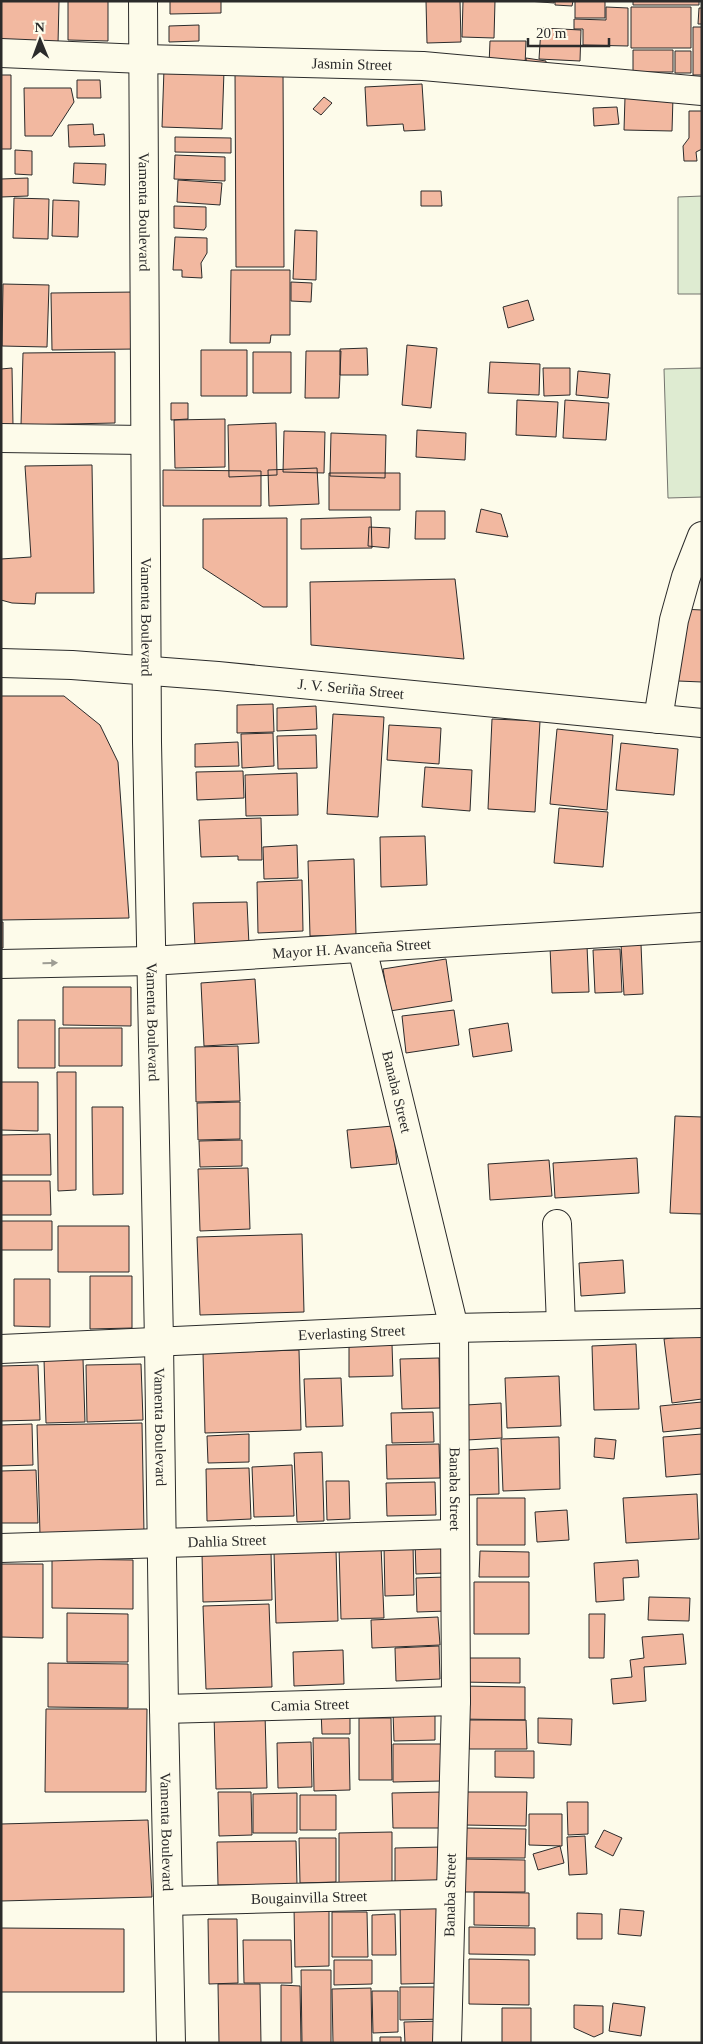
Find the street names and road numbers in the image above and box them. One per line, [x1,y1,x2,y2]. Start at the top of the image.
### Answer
street label: Jasmin Street [311,55,393,73]
street label: Vamenta Boulevard [136,153,152,272]
street label: Vamenta Boulevard [138,558,155,677]
street label: J. V. Seriña Street [297,676,406,702]
street label: Mayor H. Avanceña Street [272,936,432,961]
street label: Vamenta Boulevard [143,962,162,1082]
street label: Banaba Street [379,1049,415,1135]
street label: Everlasting Street [298,1322,406,1343]
street label: Vamenta Boulevard [151,1367,169,1487]
street label: Banaba Street [447,1447,463,1532]
street label: Dahlia Street [187,1532,267,1550]
street label: Camia Street [271,1696,350,1714]
street label: Vamenta Boulevard [157,1772,176,1892]
street label: Banaba Street [441,1852,459,1937]
street label: Bougainvilla Street [251,1888,368,1907]

